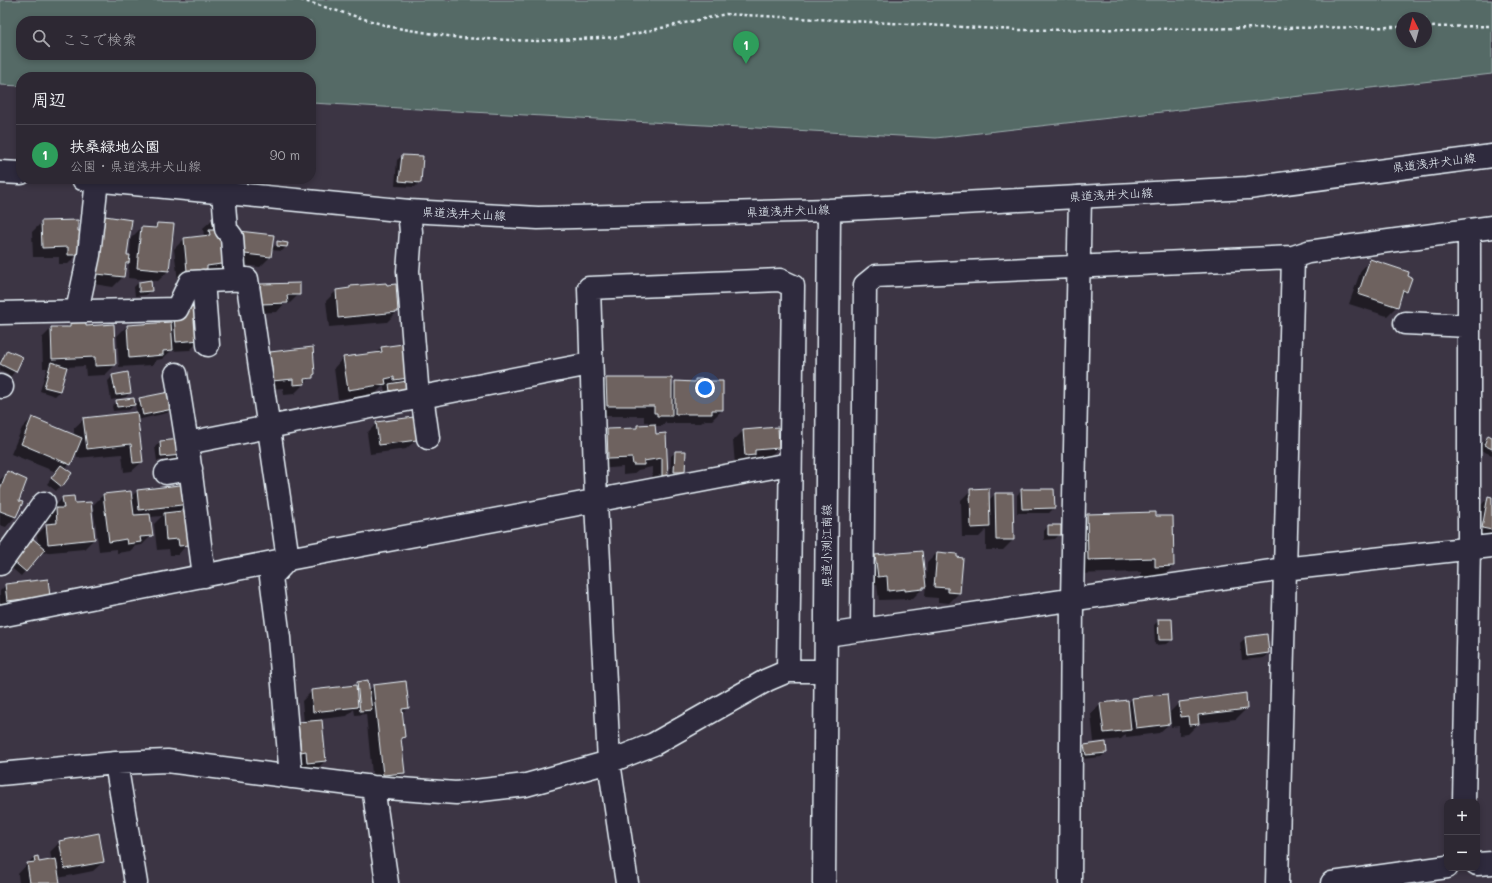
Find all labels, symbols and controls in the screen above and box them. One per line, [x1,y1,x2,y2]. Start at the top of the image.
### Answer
north arrow [1396,12,1432,48]
search box [16,16,316,60]
icon: search [30,27,52,49]
text: ここで検索 [62,29,137,49]
pin: 1 [733,31,759,64]
text: 周辺 [32,88,66,110]
text: 扶桑緑地公園 [70,136,160,156]
text: 1 [42,146,48,163]
text: 90 m [270,146,300,163]
street label: 県道浅井犬山線 [1391,149,1477,175]
text: 公園 · 県道浅井犬山線 [70,157,201,174]
street label: 県道浅井犬山線 [1069,184,1153,204]
street label: 県道浅井犬山線 [746,201,830,219]
street label: 県道浅井犬山線 [422,203,506,223]
your location [695,378,715,398]
street label: 県道小渕江南線 [818,504,834,588]
map controls [1444,799,1480,871]
button: + [1444,799,1480,835]
button: − [1444,835,1480,871]

